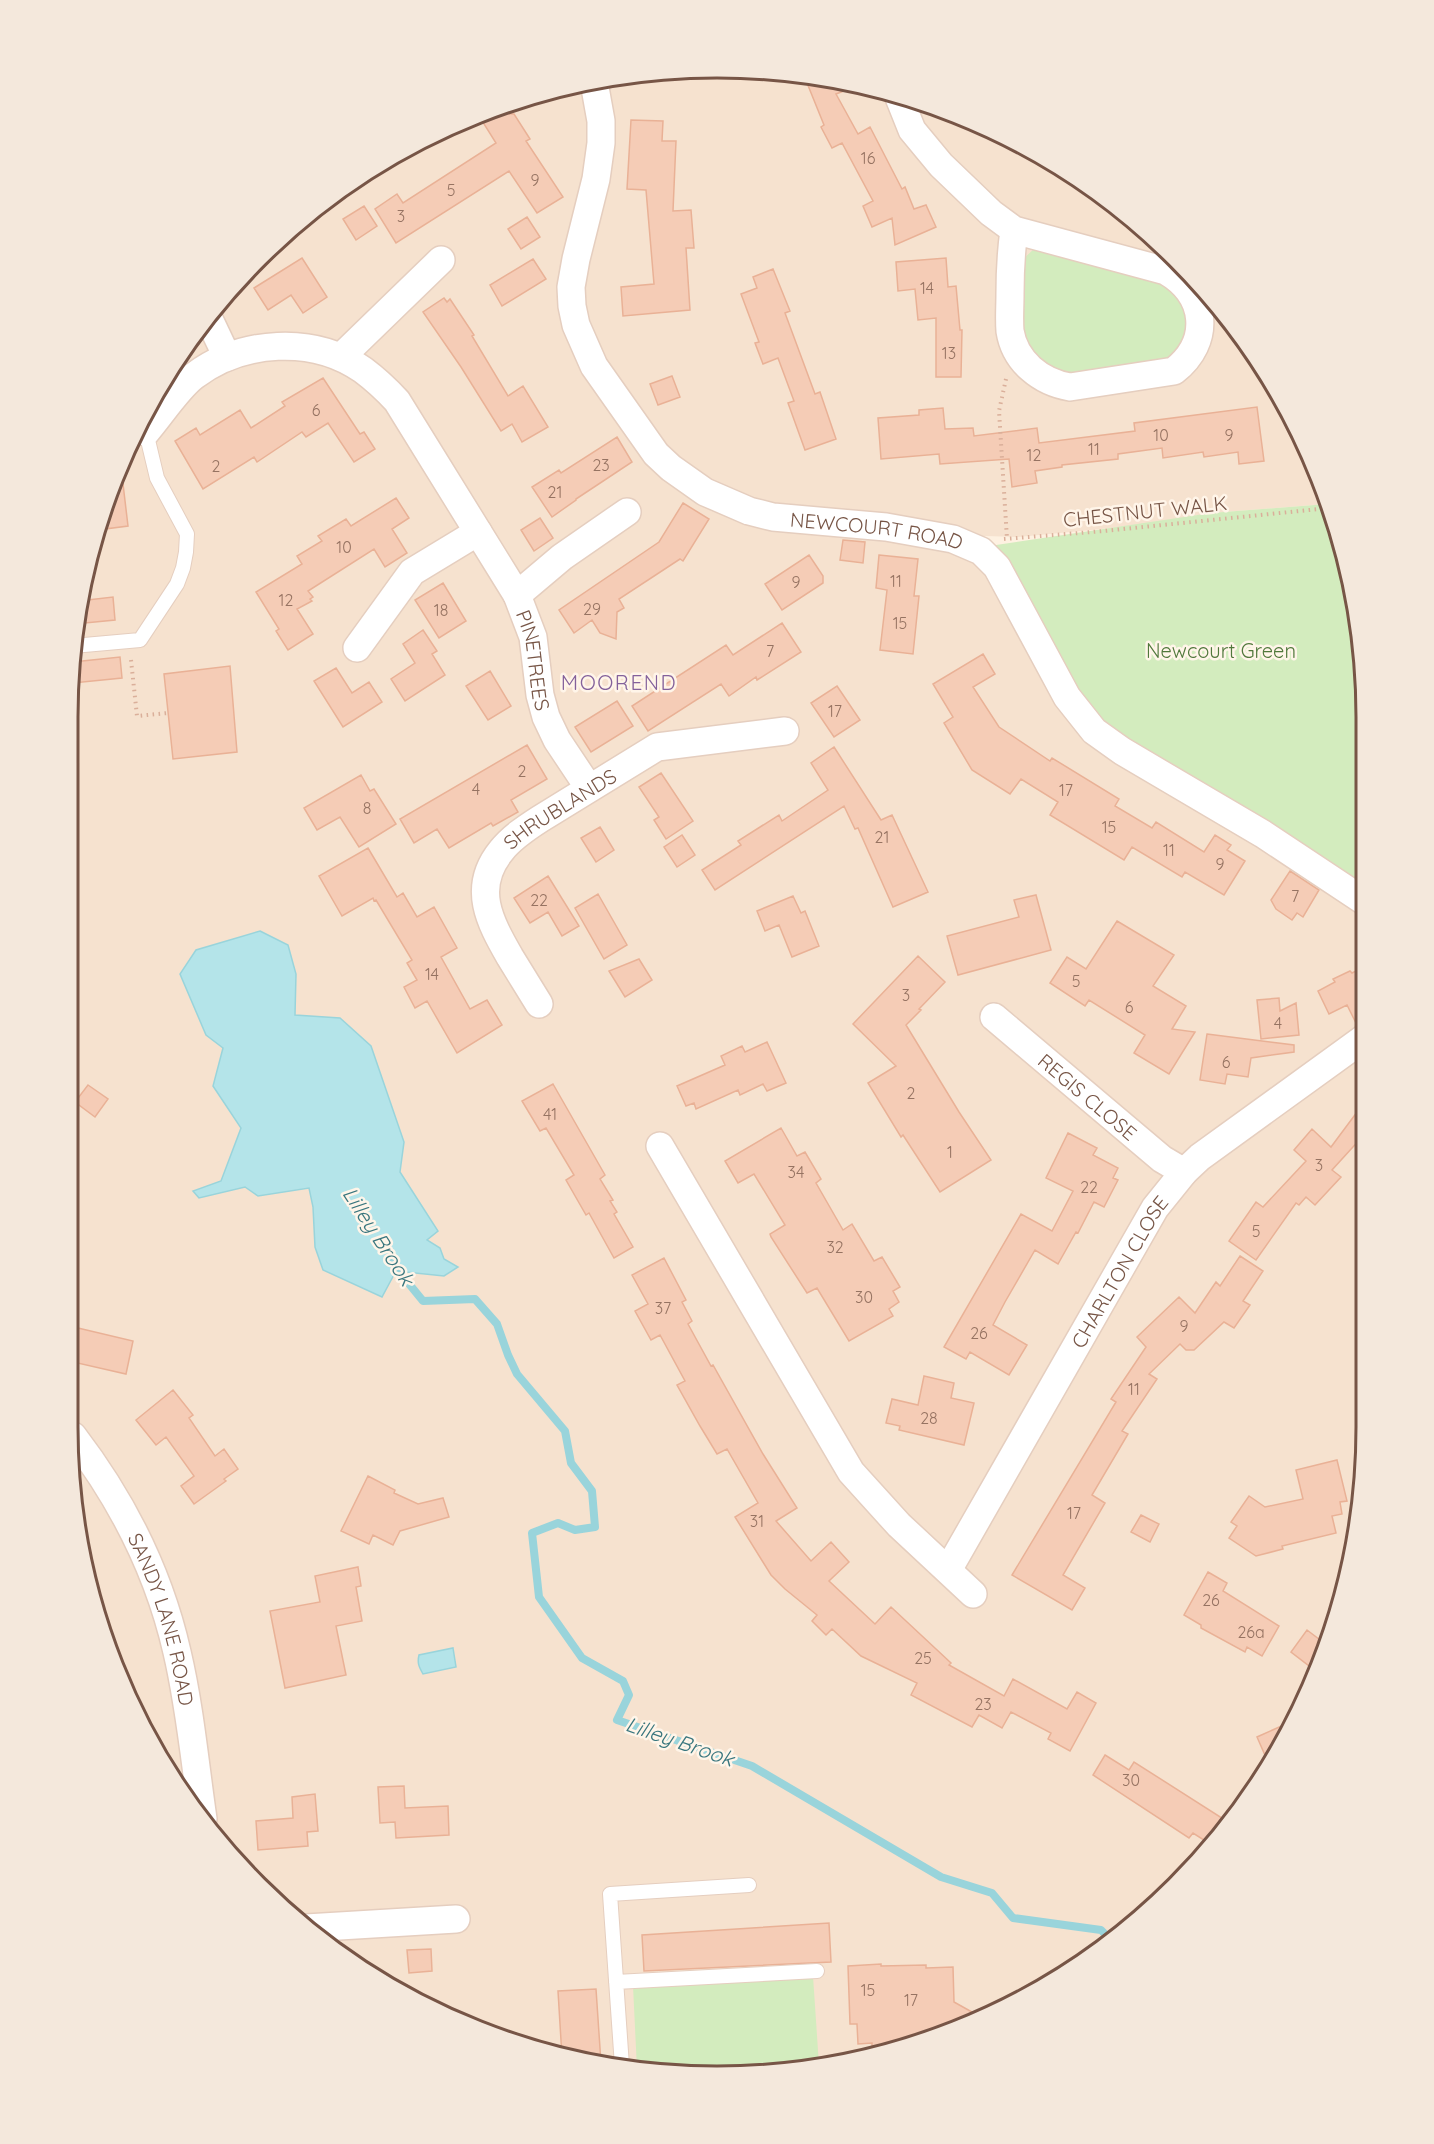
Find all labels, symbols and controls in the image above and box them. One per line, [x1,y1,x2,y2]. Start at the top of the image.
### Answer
house number: 16 [861,148,876,168]
house number: 9 [531,170,540,190]
house number: 5 [447,180,455,200]
house number: 3 [397,206,405,226]
house number: 14 [920,278,934,298]
house number: 13 [942,343,956,363]
house number: 6 [312,400,321,420]
house number: 10 [1153,425,1169,445]
house number: 9 [1225,425,1234,445]
house number: 11 [1088,439,1100,459]
house number: 12 [1027,445,1042,465]
house number: 23 [592,455,610,475]
house number: 2 [212,456,221,476]
house number: 21 [548,482,562,502]
street label: CHESTNUT WALK [1062,490,1228,532]
street label: NEWCOURT ROAD [789,506,967,554]
house number: 10 [336,537,352,557]
house number: 11 [890,571,902,591]
house number: 9 [792,572,801,592]
house number: 12 [279,590,294,610]
house number: 29 [583,599,601,619]
house number: 18 [434,600,448,620]
street label: PINETREES [511,606,556,713]
house number: 15 [893,613,907,633]
park label: Newcourt Green [1146,638,1296,663]
house number: 7 [766,641,774,661]
district label: MOOREND [561,669,677,695]
house number: 17 [828,701,842,721]
house number: 2 [518,761,527,781]
street label: SHRUBLANDS [497,763,621,854]
house number: 4 [472,779,480,799]
house number: 17 [1059,780,1073,800]
house number: 8 [363,798,371,818]
house number: 15 [1102,817,1116,837]
house number: 21 [875,827,889,847]
house number: 11 [1163,840,1175,860]
house number: 9 [1216,854,1225,874]
house number: 7 [1291,886,1299,906]
house number: 22 [530,890,548,910]
house number: 14 [425,964,439,984]
house number: 5 [1072,971,1080,991]
house number: 3 [902,985,910,1005]
house number: 6 [1125,997,1134,1017]
house number: 4 [1274,1013,1282,1033]
street label: REGIS CLOSE [1033,1048,1143,1145]
house number: 6 [1222,1052,1231,1072]
house number: 2 [907,1083,916,1103]
house number: 41 [543,1104,557,1124]
house number: 1 [947,1142,953,1162]
house number: 3 [1315,1155,1323,1175]
house number: 34 [788,1162,804,1182]
house number: 22 [1080,1177,1098,1197]
water label: Lilley Brook [337,1182,421,1292]
street label: CHARLTON CLOSE [1065,1190,1173,1352]
house number: 5 [1252,1221,1260,1241]
house number: 32 [826,1237,844,1257]
house number: 30 [855,1287,873,1307]
house number: 37 [655,1298,671,1318]
house number: 9 [1180,1316,1189,1336]
house number: 26 [970,1323,988,1343]
house number: 11 [1128,1379,1140,1399]
house number: 28 [920,1408,938,1428]
house number: 17 [1067,1503,1081,1523]
house number: 31 [750,1511,764,1531]
street label: SANDY LANE ROAD [123,1529,200,1708]
house number: 26 [1202,1590,1220,1610]
house number: 26a [1237,1622,1265,1642]
house number: 25 [914,1648,932,1668]
house number: 23 [974,1694,992,1714]
water label: Lilley Brook [623,1710,739,1772]
house number: 30 [1122,1770,1140,1790]
house number: 15 [861,1980,875,2000]
house number: 17 [904,1990,918,2010]

